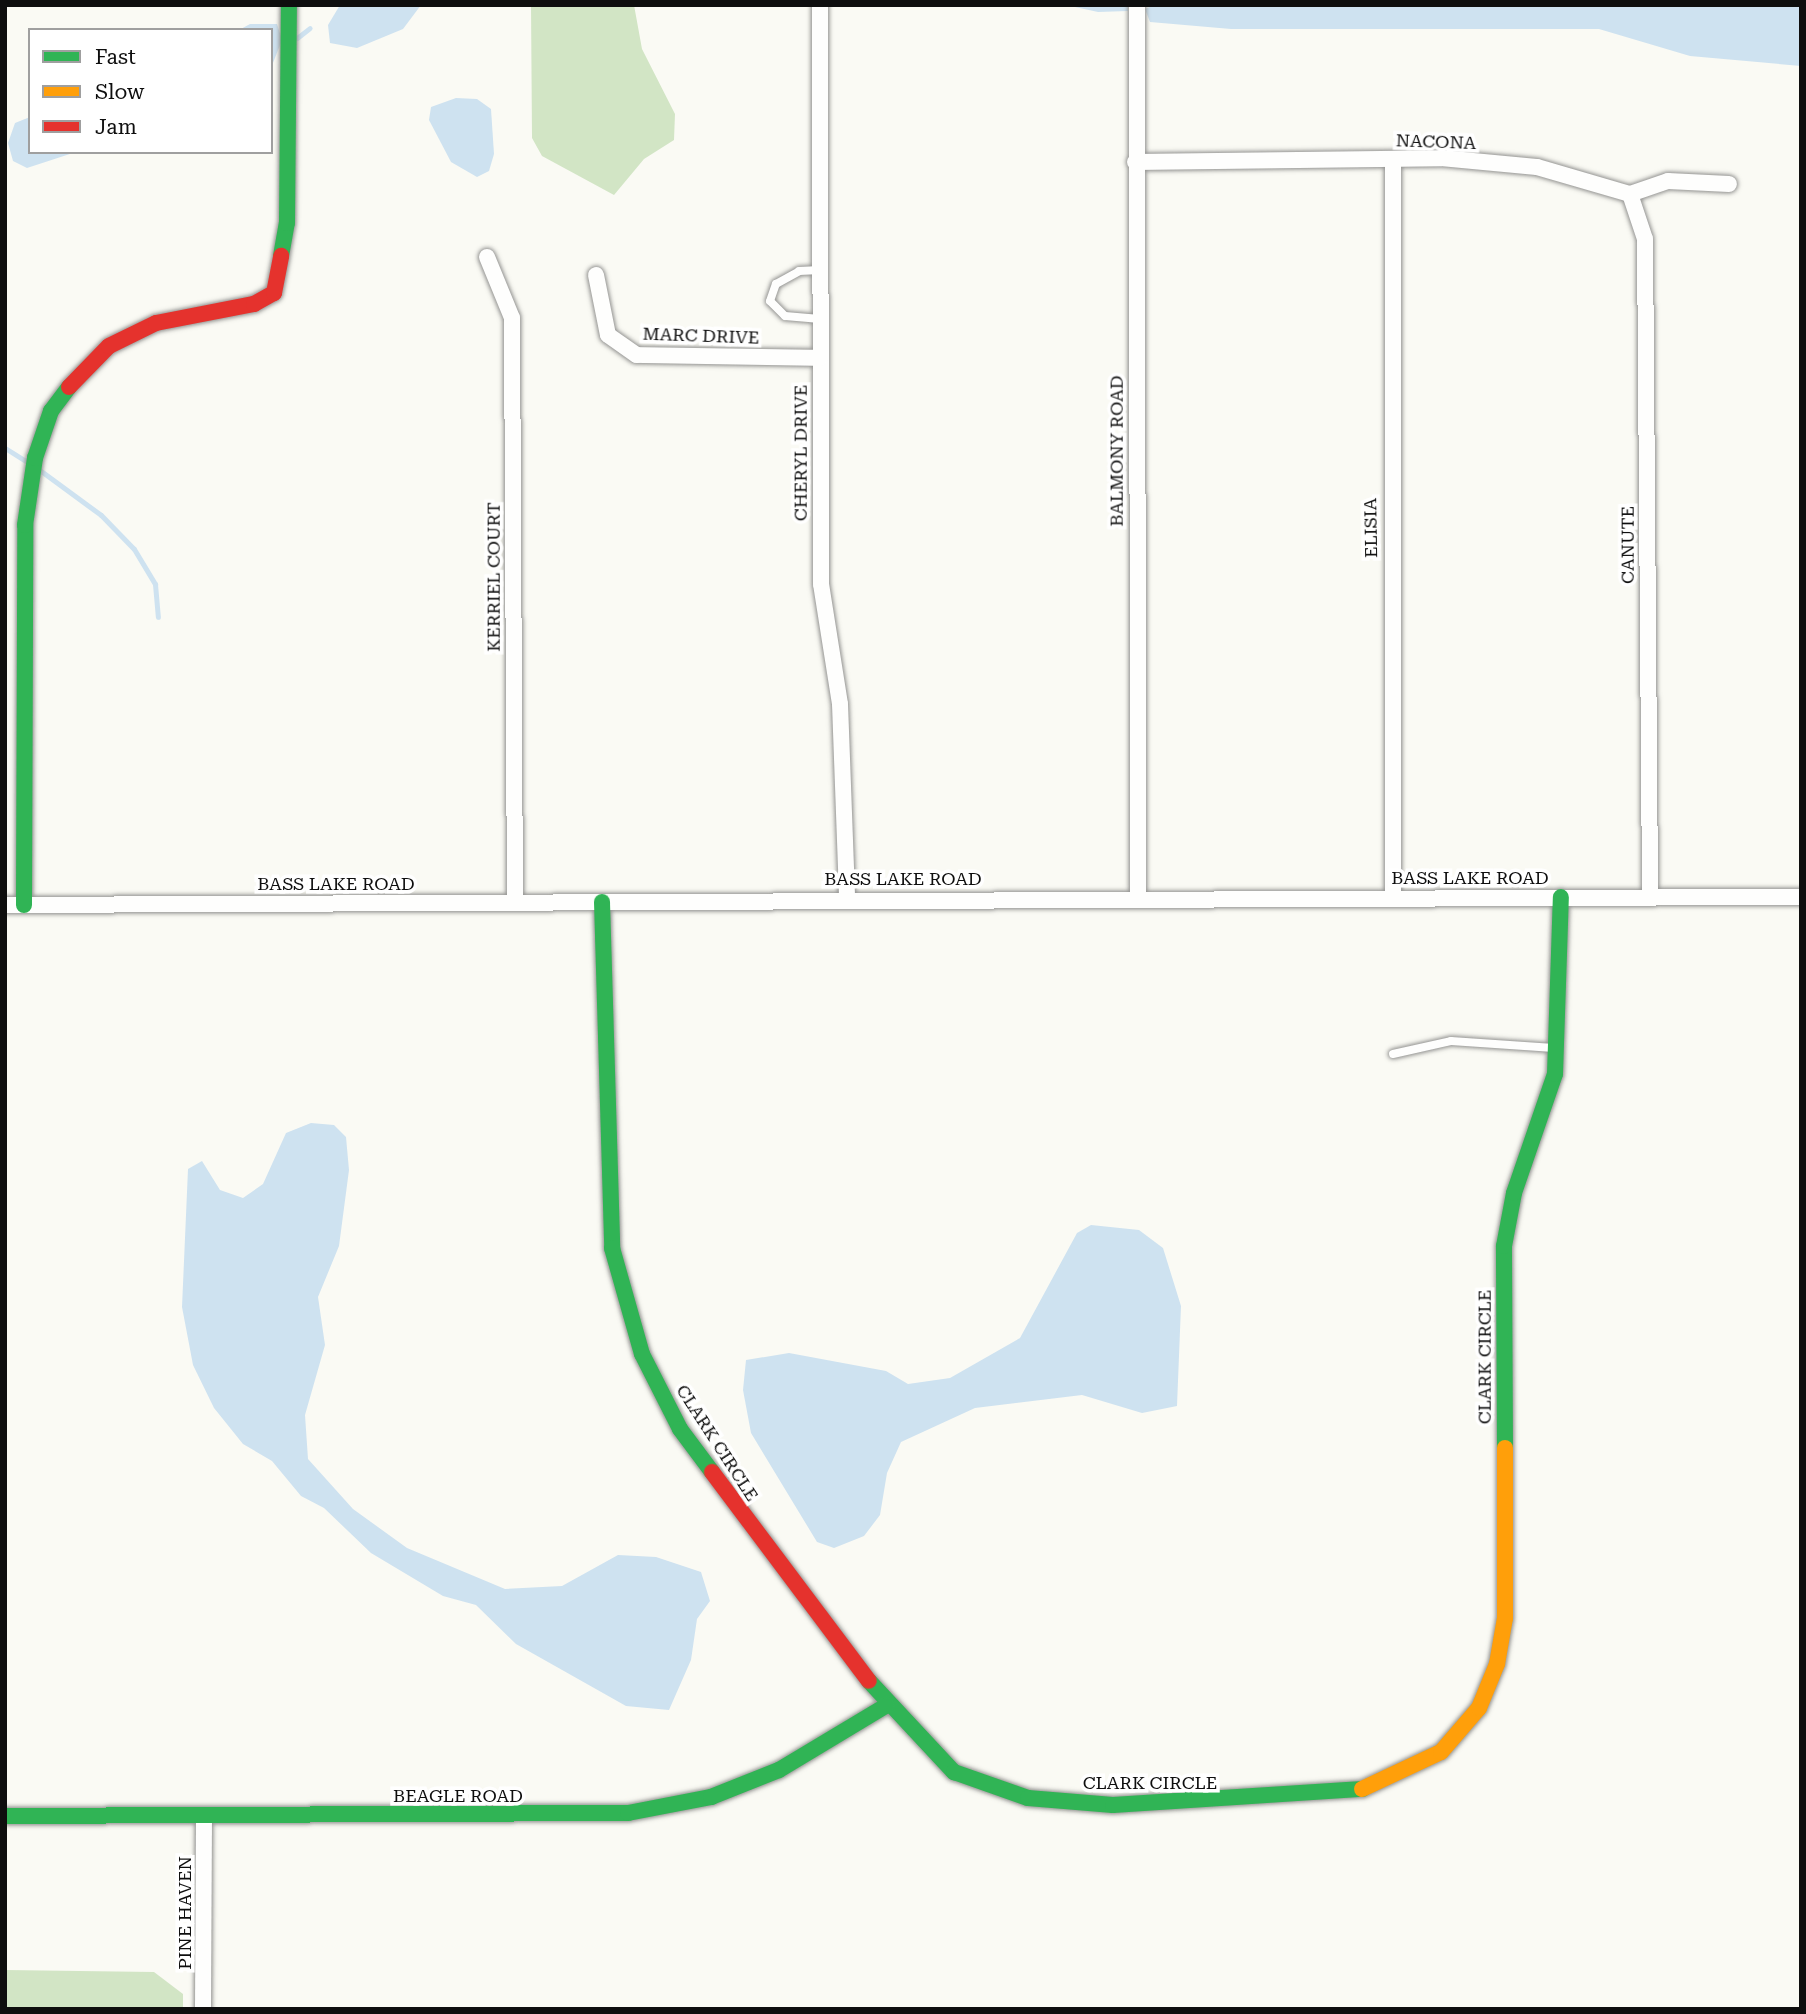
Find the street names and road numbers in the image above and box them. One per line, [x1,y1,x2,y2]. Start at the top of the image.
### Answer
street label: NACONA [1395,130,1477,154]
street label: MARC DRIVE [642,323,760,349]
street label: BALMONY ROAD [1106,375,1128,527]
street label: CHERYL DRIVE [790,385,812,521]
street label: ELISIA [1360,498,1382,558]
street label: KERRIEL COURT [483,502,505,652]
street label: CANUTE [1617,506,1639,584]
street label: BASS LAKE ROAD [1391,867,1549,889]
street label: BASS LAKE ROAD [824,868,982,890]
street label: BASS LAKE ROAD [257,873,415,895]
street label: CLARK CIRCLE [1474,1290,1496,1424]
street label: CLARK CIRCLE [671,1381,763,1505]
street label: CLARK CIRCLE [1083,1772,1217,1794]
street label: BEAGLE ROAD [393,1785,523,1807]
street label: PINE HAVEN [174,1856,196,1970]

